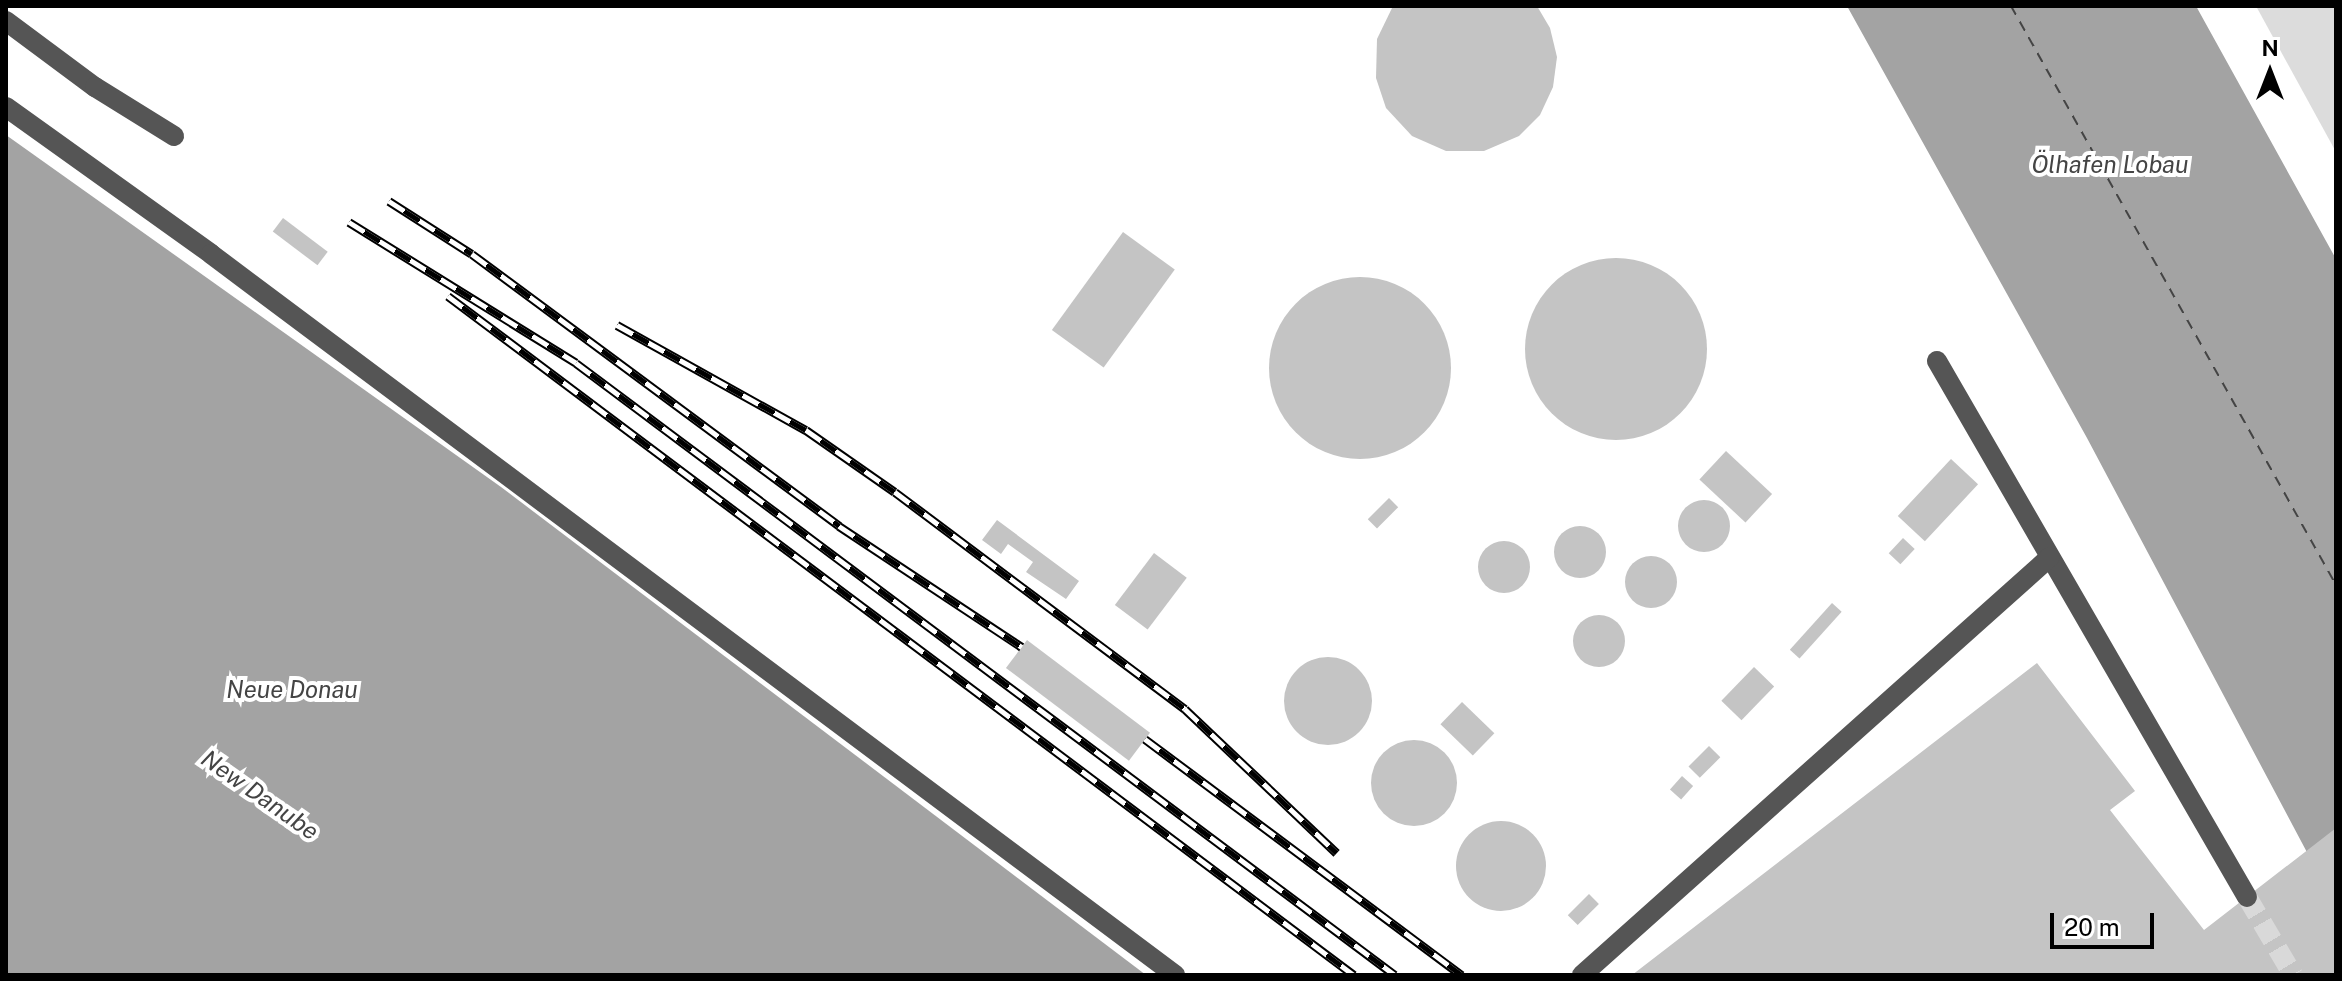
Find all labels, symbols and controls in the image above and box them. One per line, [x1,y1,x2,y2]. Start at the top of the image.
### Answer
north arrow [2230,32,2310,112]
text: N [2261,35,2279,61]
water label: Ölhafen Lobau [2032,151,2188,179]
water label: Neue Donau [226,676,358,704]
water label: New Danube [196,744,324,846]
scale bar [2054,897,2158,947]
text: 20 m [2064,913,2120,941]

